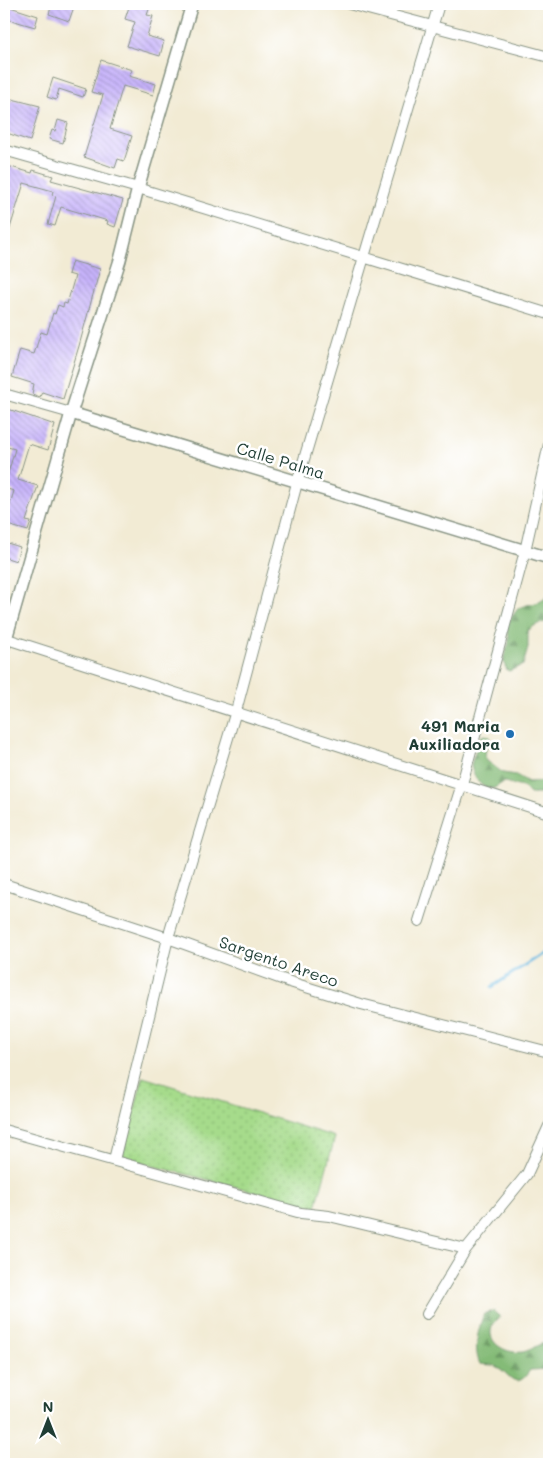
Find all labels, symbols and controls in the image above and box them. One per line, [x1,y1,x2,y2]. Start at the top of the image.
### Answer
street label: Calle Palma [234,437,328,483]
place label: 491 Maria Auxiliadora [408,715,500,754]
marker: 491 Maria Auxiliadora [504,728,516,740]
street label: Sargento Areco [217,931,341,991]
north arrow [22,1396,72,1446]
text: N [43,1397,53,1416]

